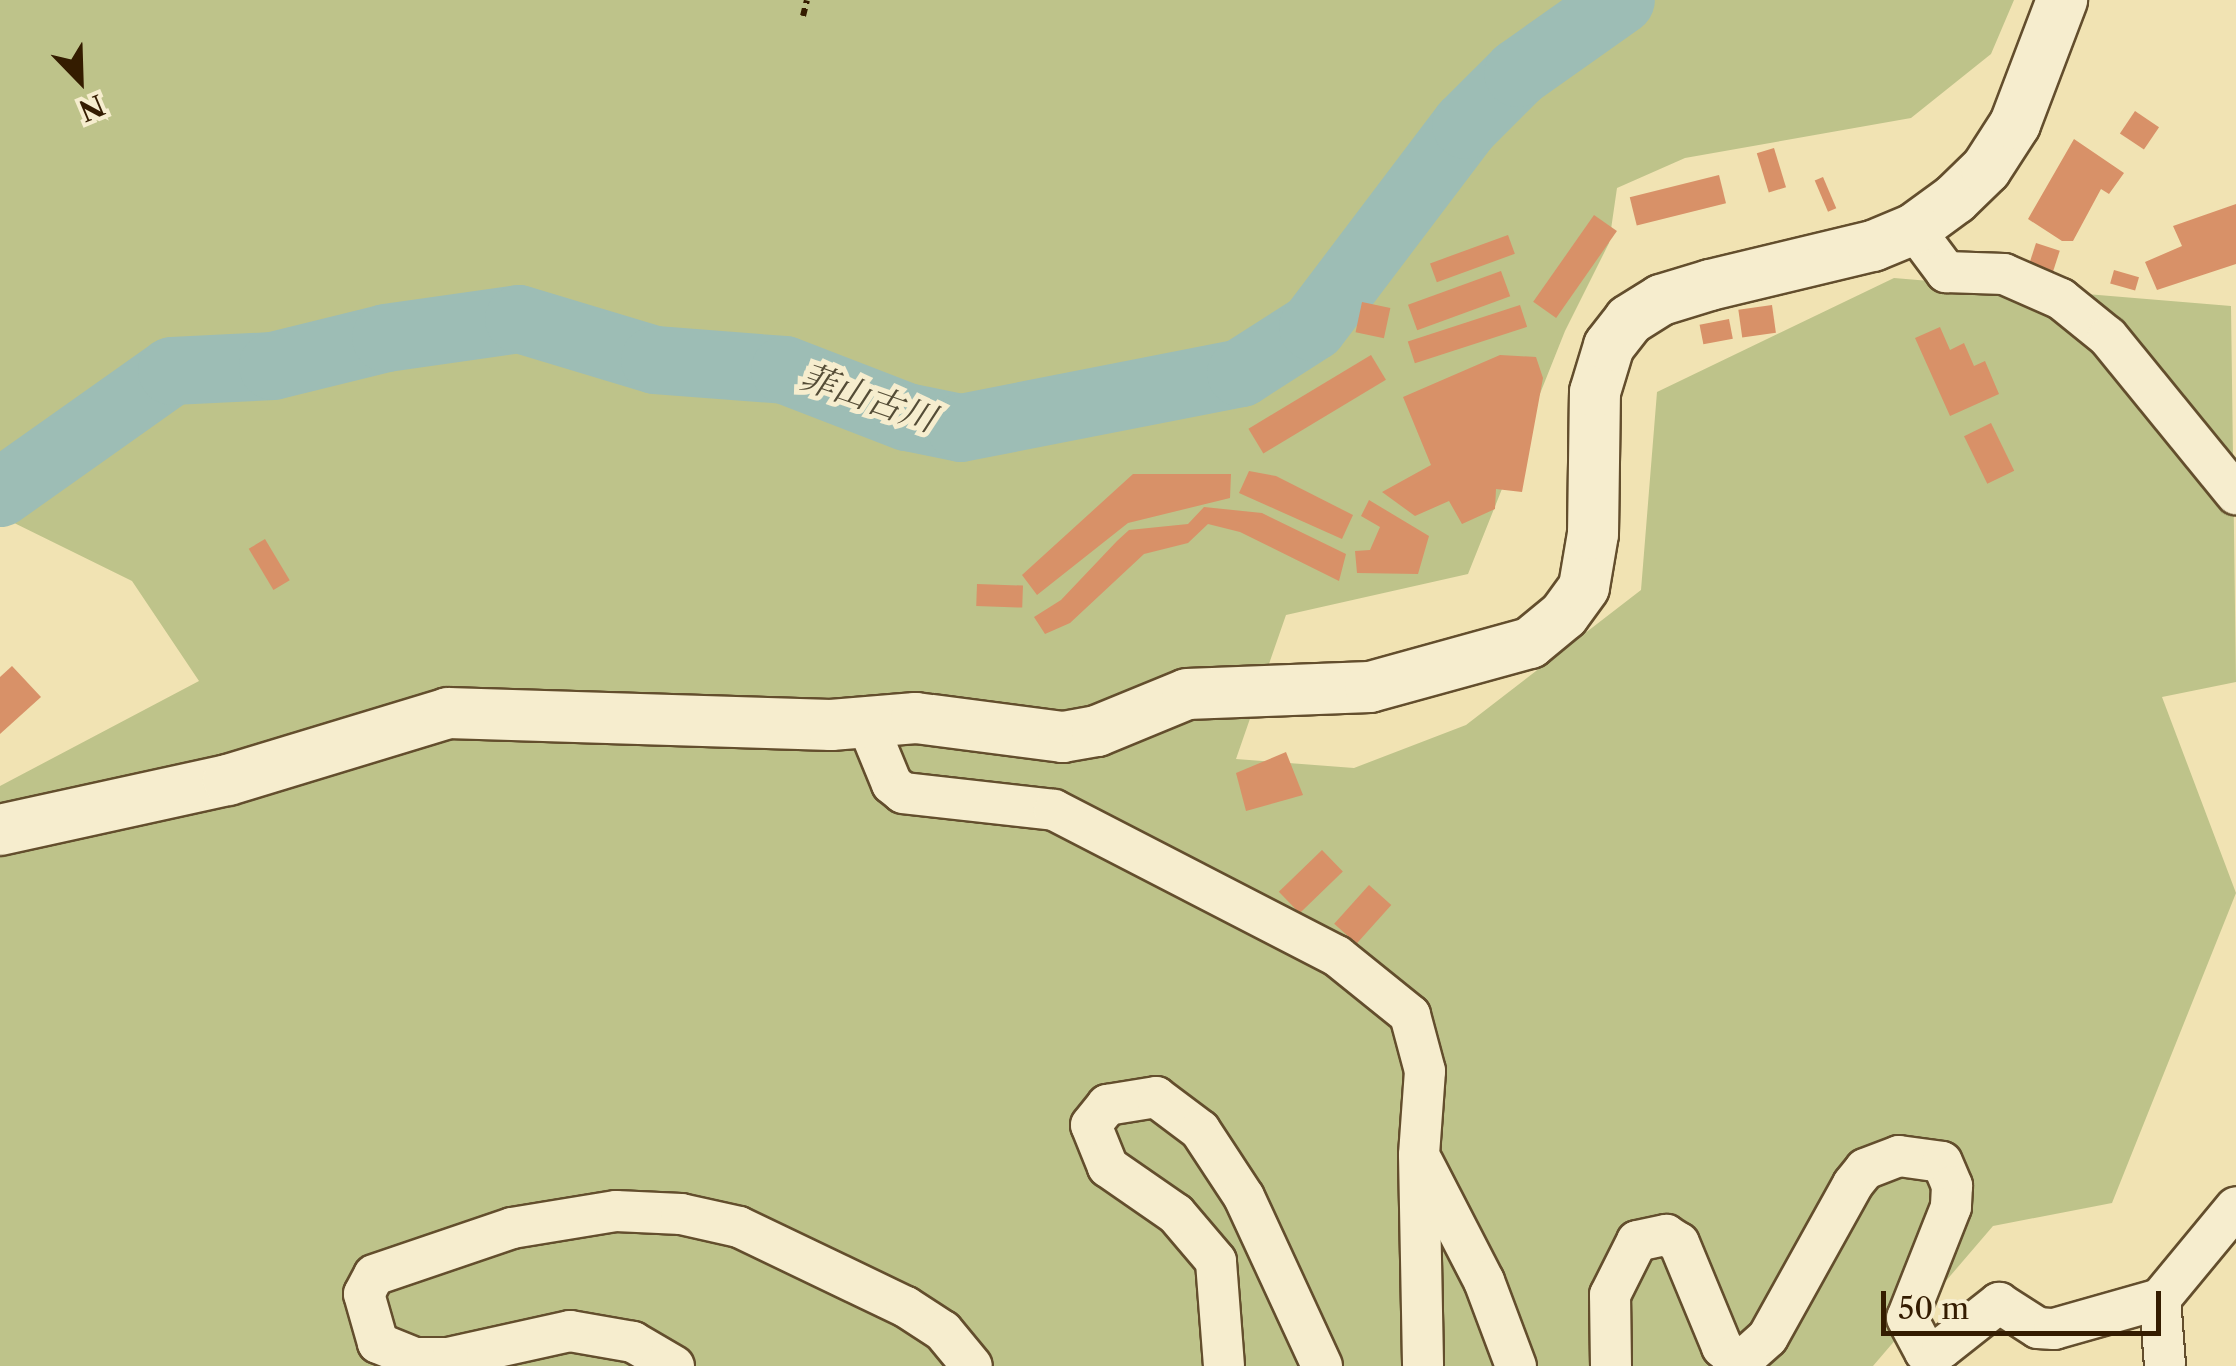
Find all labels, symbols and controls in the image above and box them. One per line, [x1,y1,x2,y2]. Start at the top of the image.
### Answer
north arrow [30,30,130,130]
text: N [74,87,110,128]
water label: 菲山古川 [795,355,941,441]
scale bar [1886,1271,2166,1333]
text: 50 m [1898,1290,1969,1327]

